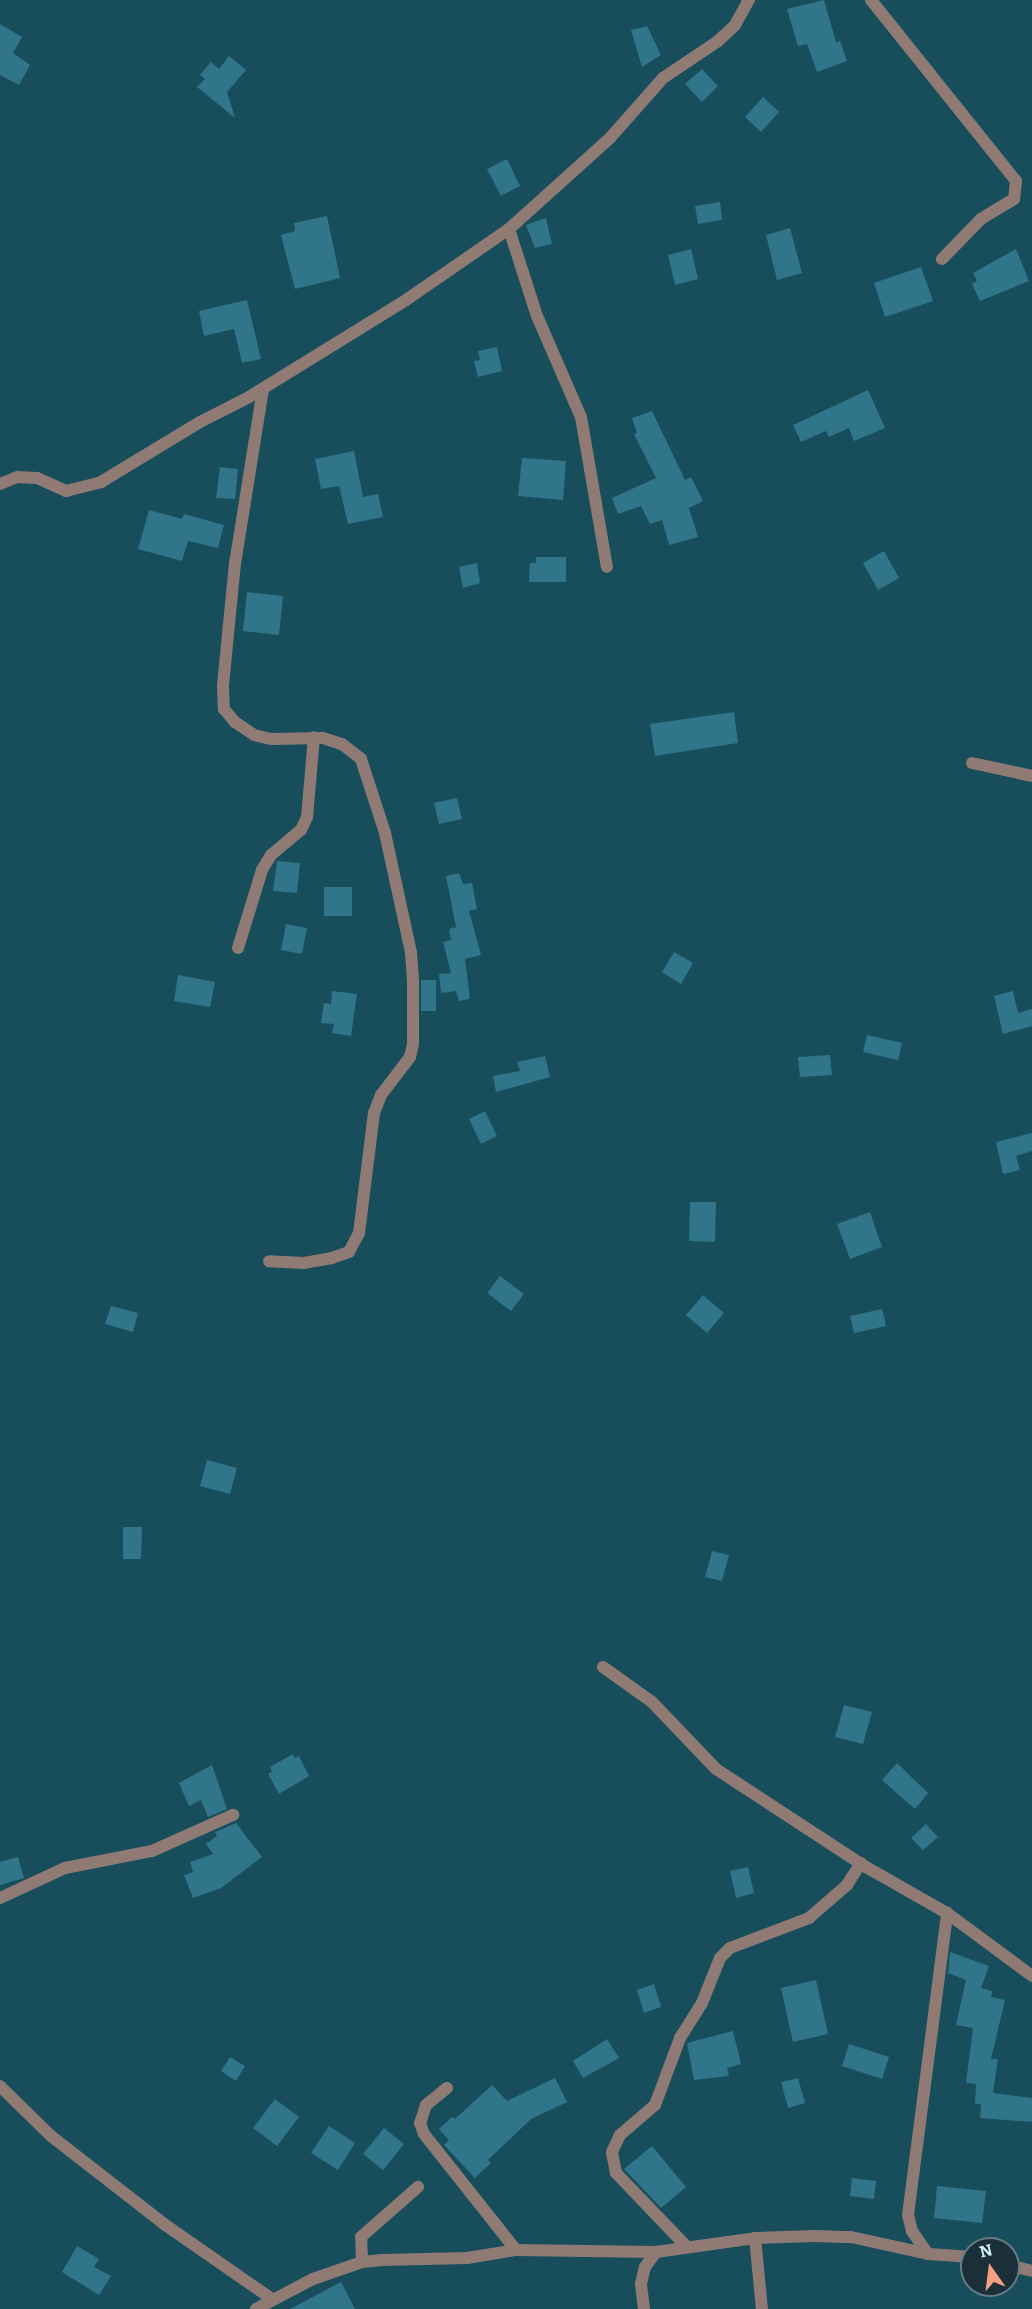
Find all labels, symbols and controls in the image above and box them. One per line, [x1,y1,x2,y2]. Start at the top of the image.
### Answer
north arrow [960,2237,1020,2297]
text: N [978,2240,994,2262]

